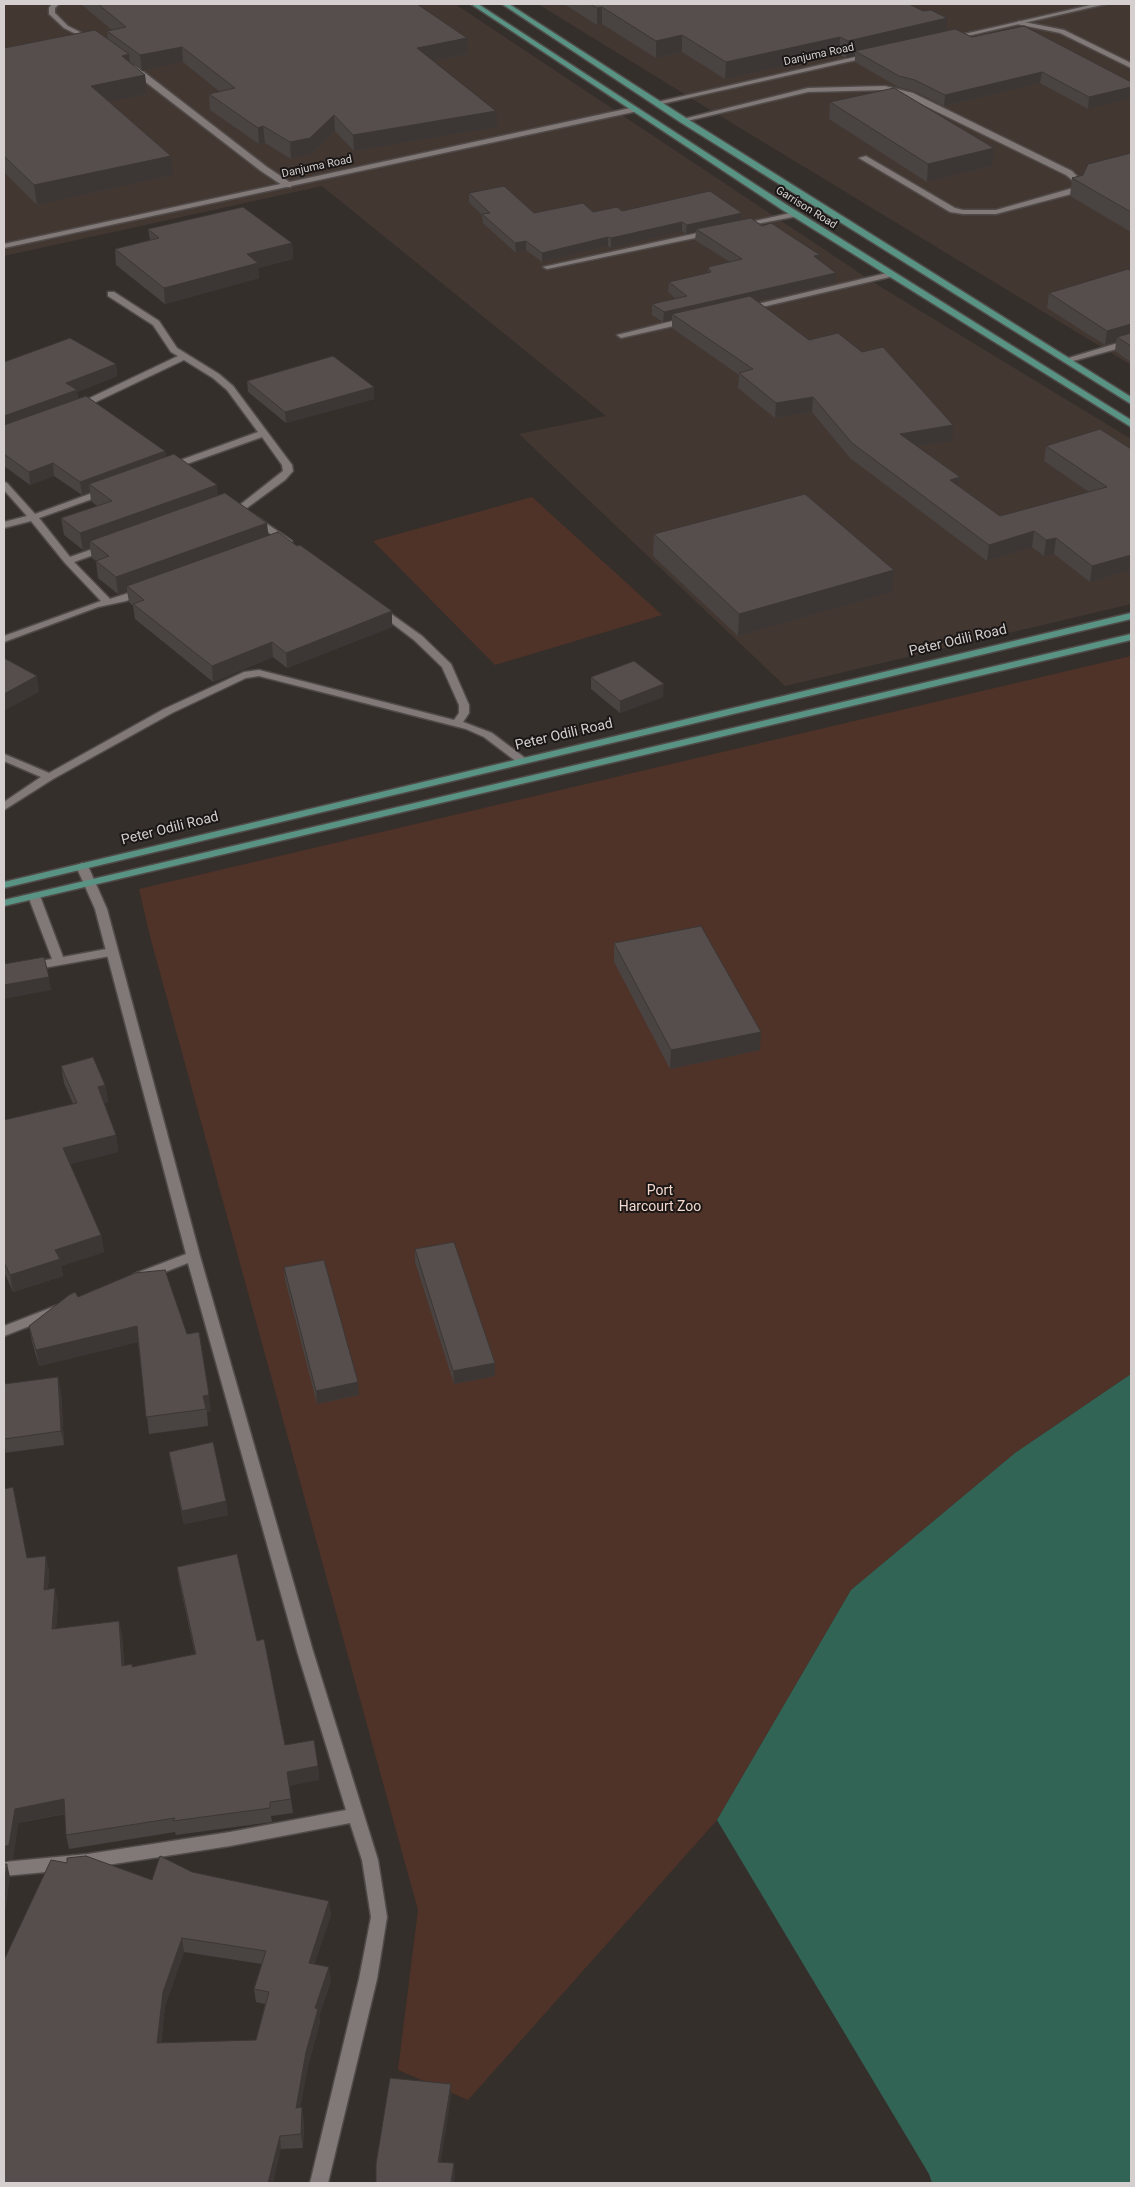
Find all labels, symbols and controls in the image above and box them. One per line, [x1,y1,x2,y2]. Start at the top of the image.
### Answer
street label: Danjuma Road [783,41,855,69]
street label: Danjuma Road [281,153,353,181]
street label: Garrison Road [773,184,839,232]
street label: Peter Odili Road [908,622,1008,660]
street label: Peter Odili Road [514,716,614,754]
street label: Peter Odili Road [120,809,220,849]
park label: Port Harcourt Zoo [619,1183,701,1216]

